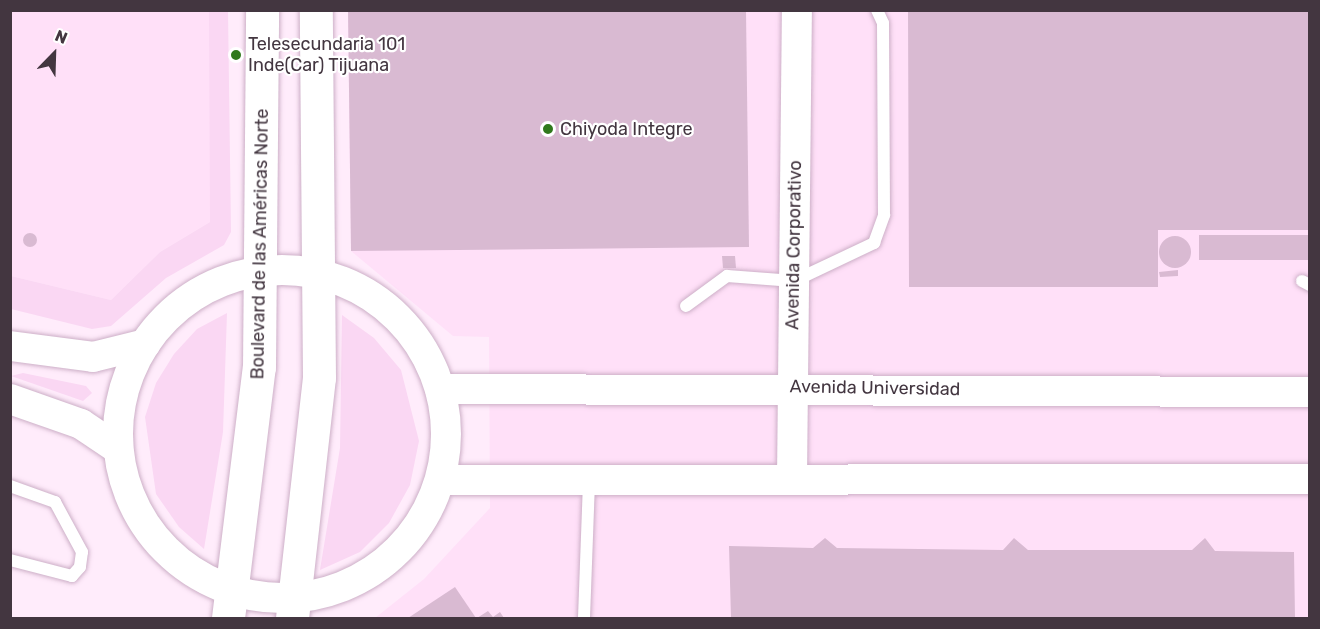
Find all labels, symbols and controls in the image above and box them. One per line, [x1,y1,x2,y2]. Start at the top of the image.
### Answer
north arrow [24,24,84,84]
text: N [52,26,70,48]
place label: Telesecundaria 101 Inde(Car) Tijuana [248,34,405,76]
marker: Telesecundaria 101 Inde(Car) Tijuana [229,48,243,62]
street label: Boulevard de las Américas Norte [247,108,273,380]
place label: Chiyoda Integre [560,118,693,140]
marker: Chiyoda Integre [541,122,555,136]
street label: Avenida Corporativo [782,160,806,330]
street label: Avenida Universidad [789,376,961,400]

